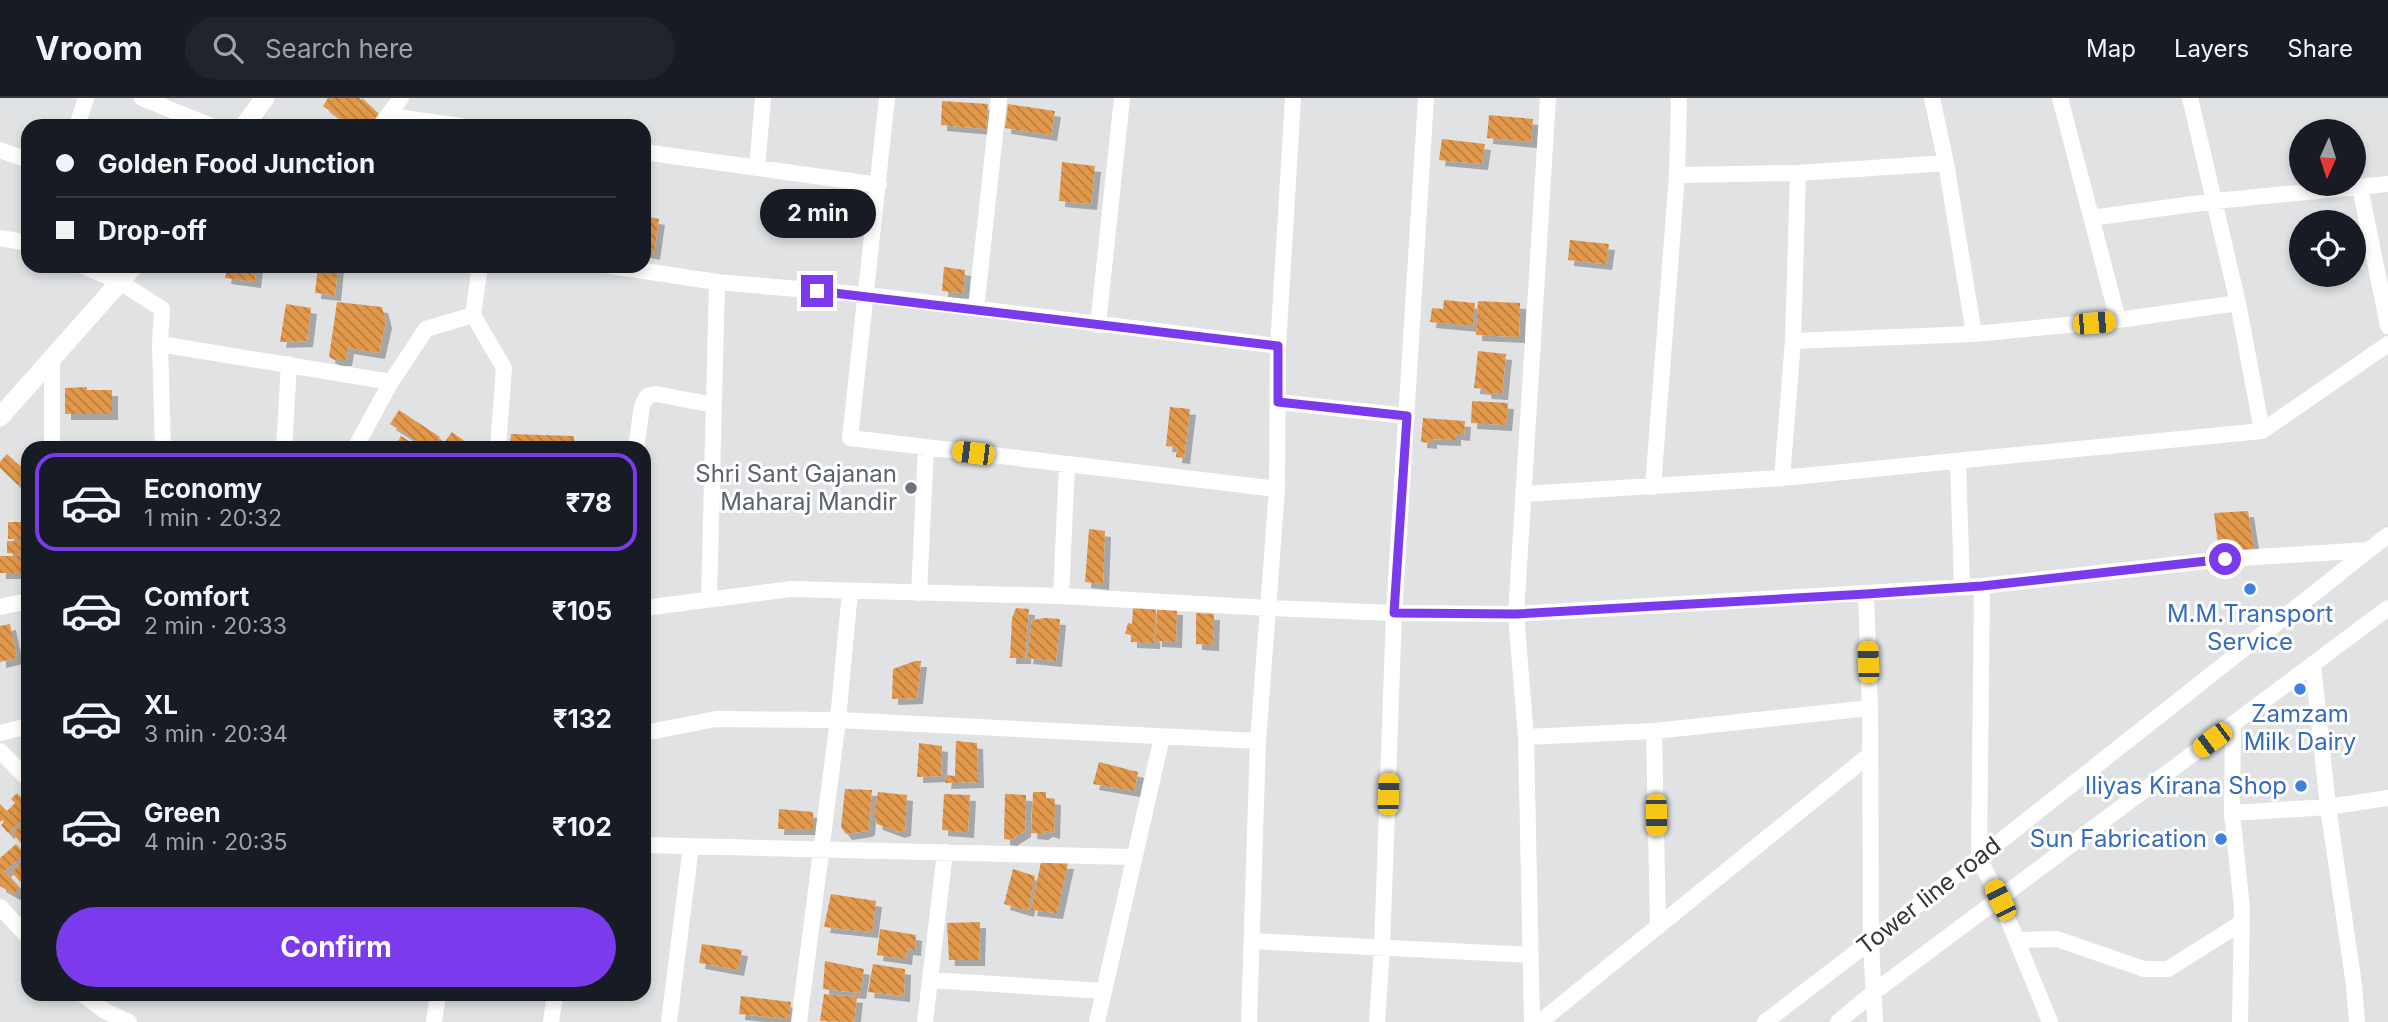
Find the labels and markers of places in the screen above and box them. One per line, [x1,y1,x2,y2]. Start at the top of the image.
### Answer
place label: Shri Sant Gajanan Maharaj Mandir [695,459,897,516]
marker: Shri Sant Gajanan Maharaj Mandir [903,480,919,496]
marker: M.M.Transport Service [2242,581,2258,597]
place label: M.M.Transport Service [2167,599,2333,656]
marker: Zamzam Milk Dairy [2292,681,2308,697]
place label: Zamzam Milk Dairy [2244,699,2356,756]
place label: Iliyas Kirana Shop [2085,771,2287,800]
marker: Iliyas Kirana Shop [2293,778,2309,794]
place label: Sun Fabrication [2030,824,2207,853]
marker: Sun Fabrication [2213,831,2229,847]

